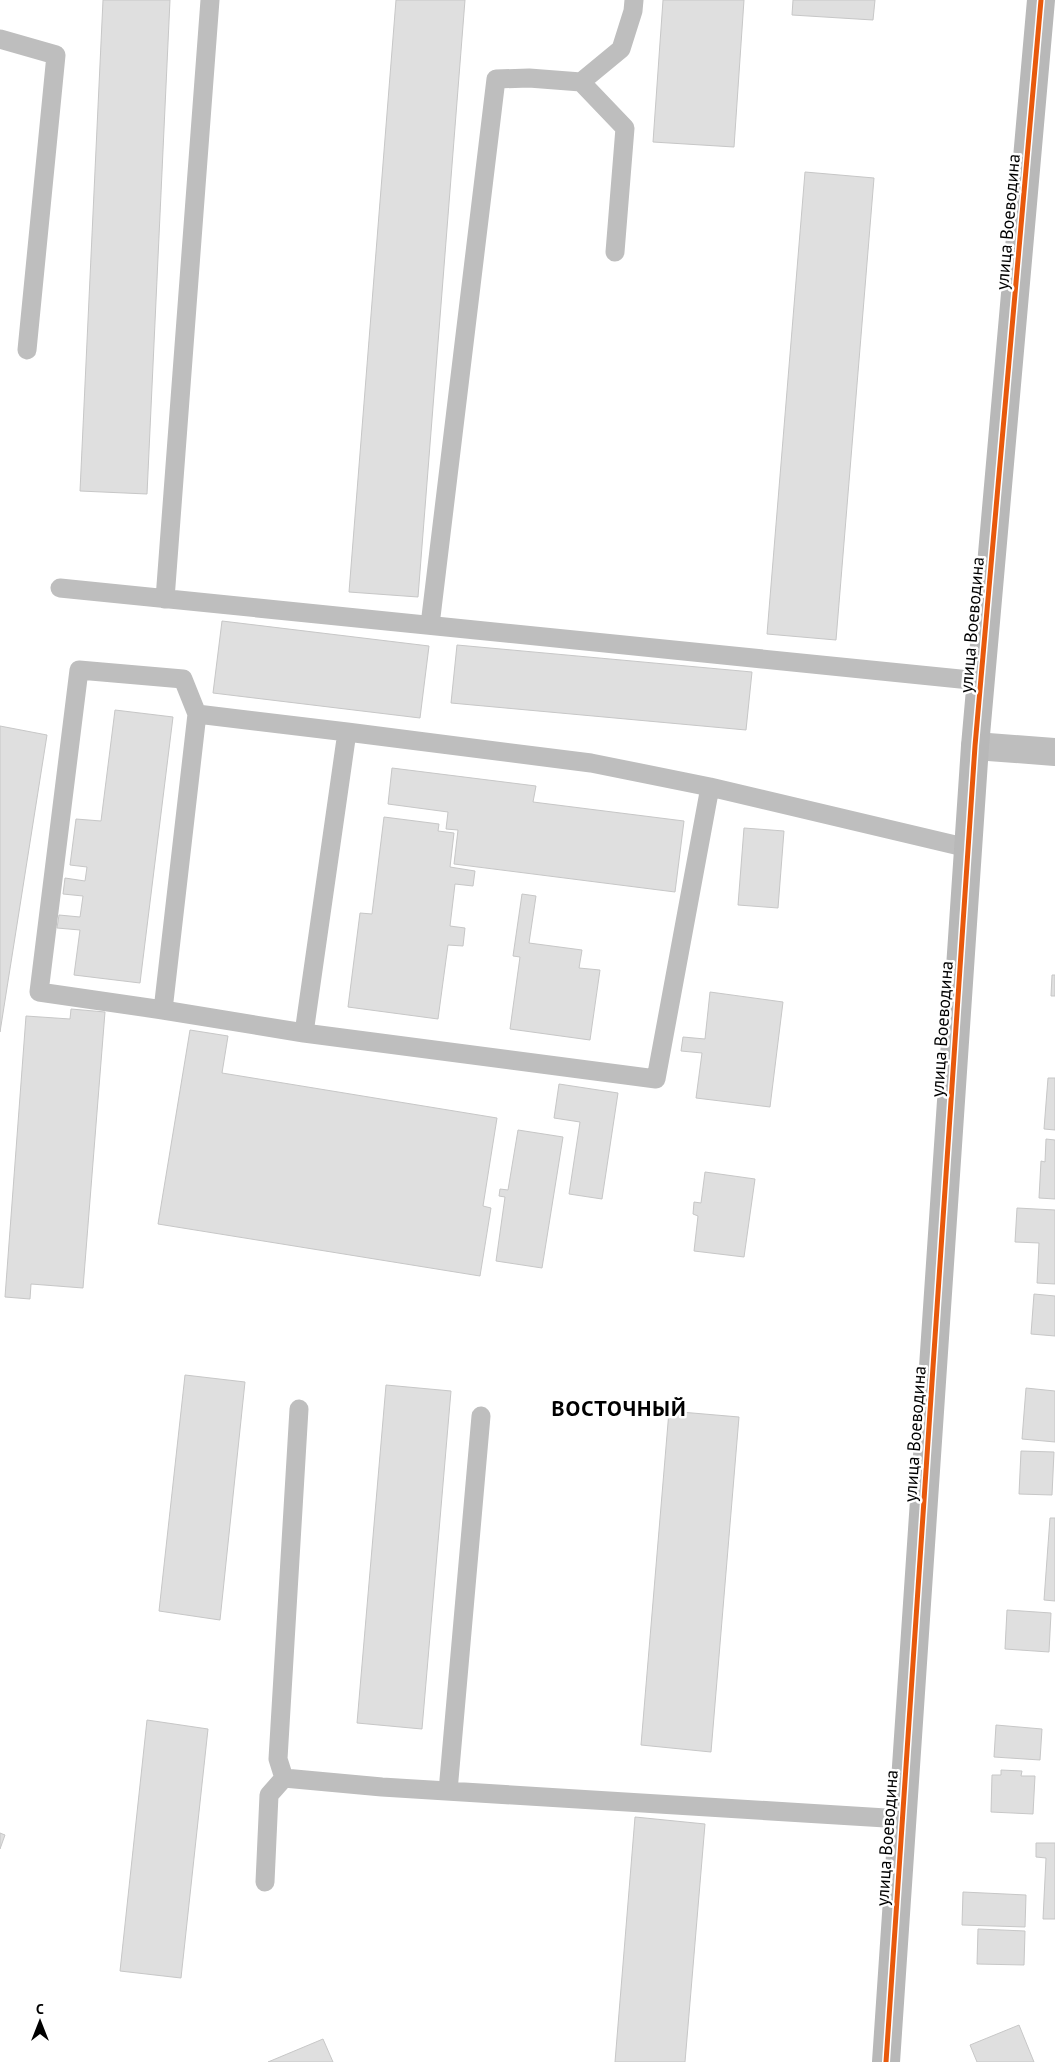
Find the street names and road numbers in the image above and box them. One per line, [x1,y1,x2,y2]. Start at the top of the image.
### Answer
street label: улица Воеводина [990,153,1025,291]
street label: улица Воеводина [954,556,989,694]
street label: улица Воеводина [925,960,958,1098]
street label: улица Воеводина [898,1365,931,1503]
street label: улица Воеводина [870,1769,903,1907]

